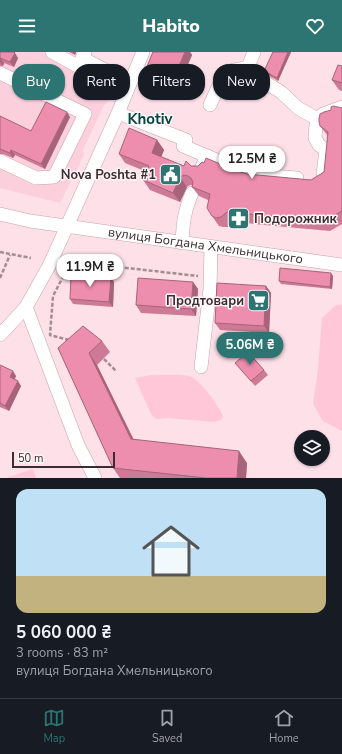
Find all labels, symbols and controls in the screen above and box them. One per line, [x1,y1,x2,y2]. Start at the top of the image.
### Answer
text: Habito [142,14,200,38]
icon: menu [16,15,38,37]
icon: heart [304,15,326,37]
chip: Buy [12,64,65,100]
chip: Rent [73,64,130,100]
chip: Filters [138,64,205,100]
chip: New [213,64,270,100]
district label: Khotiv [128,109,172,129]
pin: 12.5M ₴ [215,146,289,180]
text: 12.5M ₴ [227,150,277,168]
public building icon: Nova Poshta #1 [158,162,184,188]
place label: Nova Poshta #1 [61,166,156,184]
pharmacy icon: Подорожник [225,206,251,232]
place label: Подорожник [254,210,337,228]
street label: вулиця Богдана Хмельницького [107,223,304,268]
pin: 11.9M ₴ [53,254,127,288]
text: 11.9M ₴ [65,258,115,276]
supermarket icon: Продтовари [246,288,272,314]
place label: Продтовари [166,292,244,310]
pin: 5.06M ₴ [213,332,287,366]
text: 5.06M ₴ [225,336,275,354]
map controls [294,430,330,466]
button: layers [294,430,330,466]
scale bar [12,450,115,469]
text: 50 m [18,451,43,466]
icon: home [135,515,207,587]
text: 5 060 000 ₴ [16,621,111,644]
text: 3 rooms · 83 m² [16,644,108,662]
text: вулиця Богдана Хмельницького [16,662,213,680]
tab: Map [43,707,65,746]
tab: Saved [152,707,182,746]
tab: Home [269,707,299,746]

